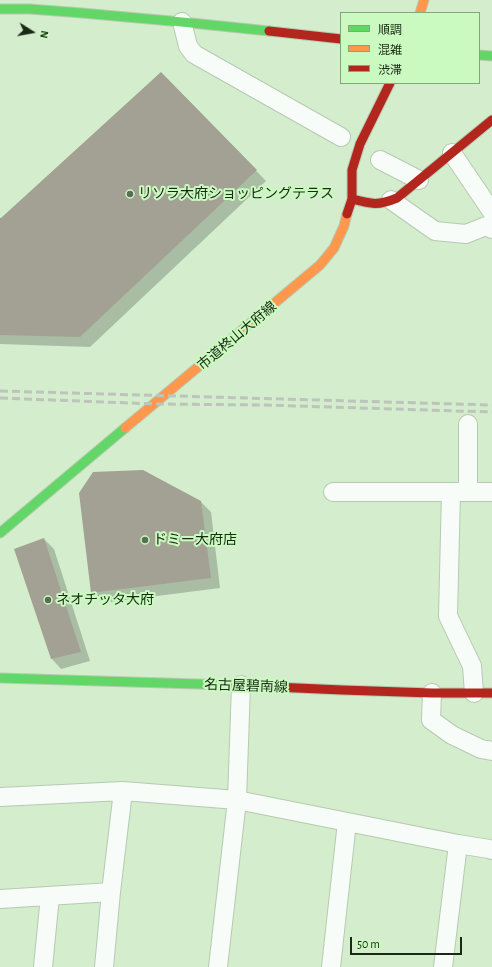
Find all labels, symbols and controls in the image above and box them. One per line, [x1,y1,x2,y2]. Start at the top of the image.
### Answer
north arrow [12,12,52,52]
legend [340,12,480,84]
text: 順調 [378,24,402,36]
text: N [38,30,50,39]
text: 混雑 [378,44,402,56]
text: 渋滞 [378,64,402,76]
place label: リソラ大府ショッピングテラス [138,186,334,202]
marker: リソラ大府ショッピングテラス [125,189,135,199]
street label: 市道柊山大府線 [194,298,280,374]
place label: ドミー大府店 [153,532,237,548]
marker: ドミー大府店 [140,535,150,545]
place label: ネオチッタ大府 [56,592,154,608]
marker: ネオチッタ大府 [43,595,53,605]
street label: 名古屋碧南線 [204,676,288,696]
scale bar [352,929,464,955]
text: 50 m [357,938,380,950]

